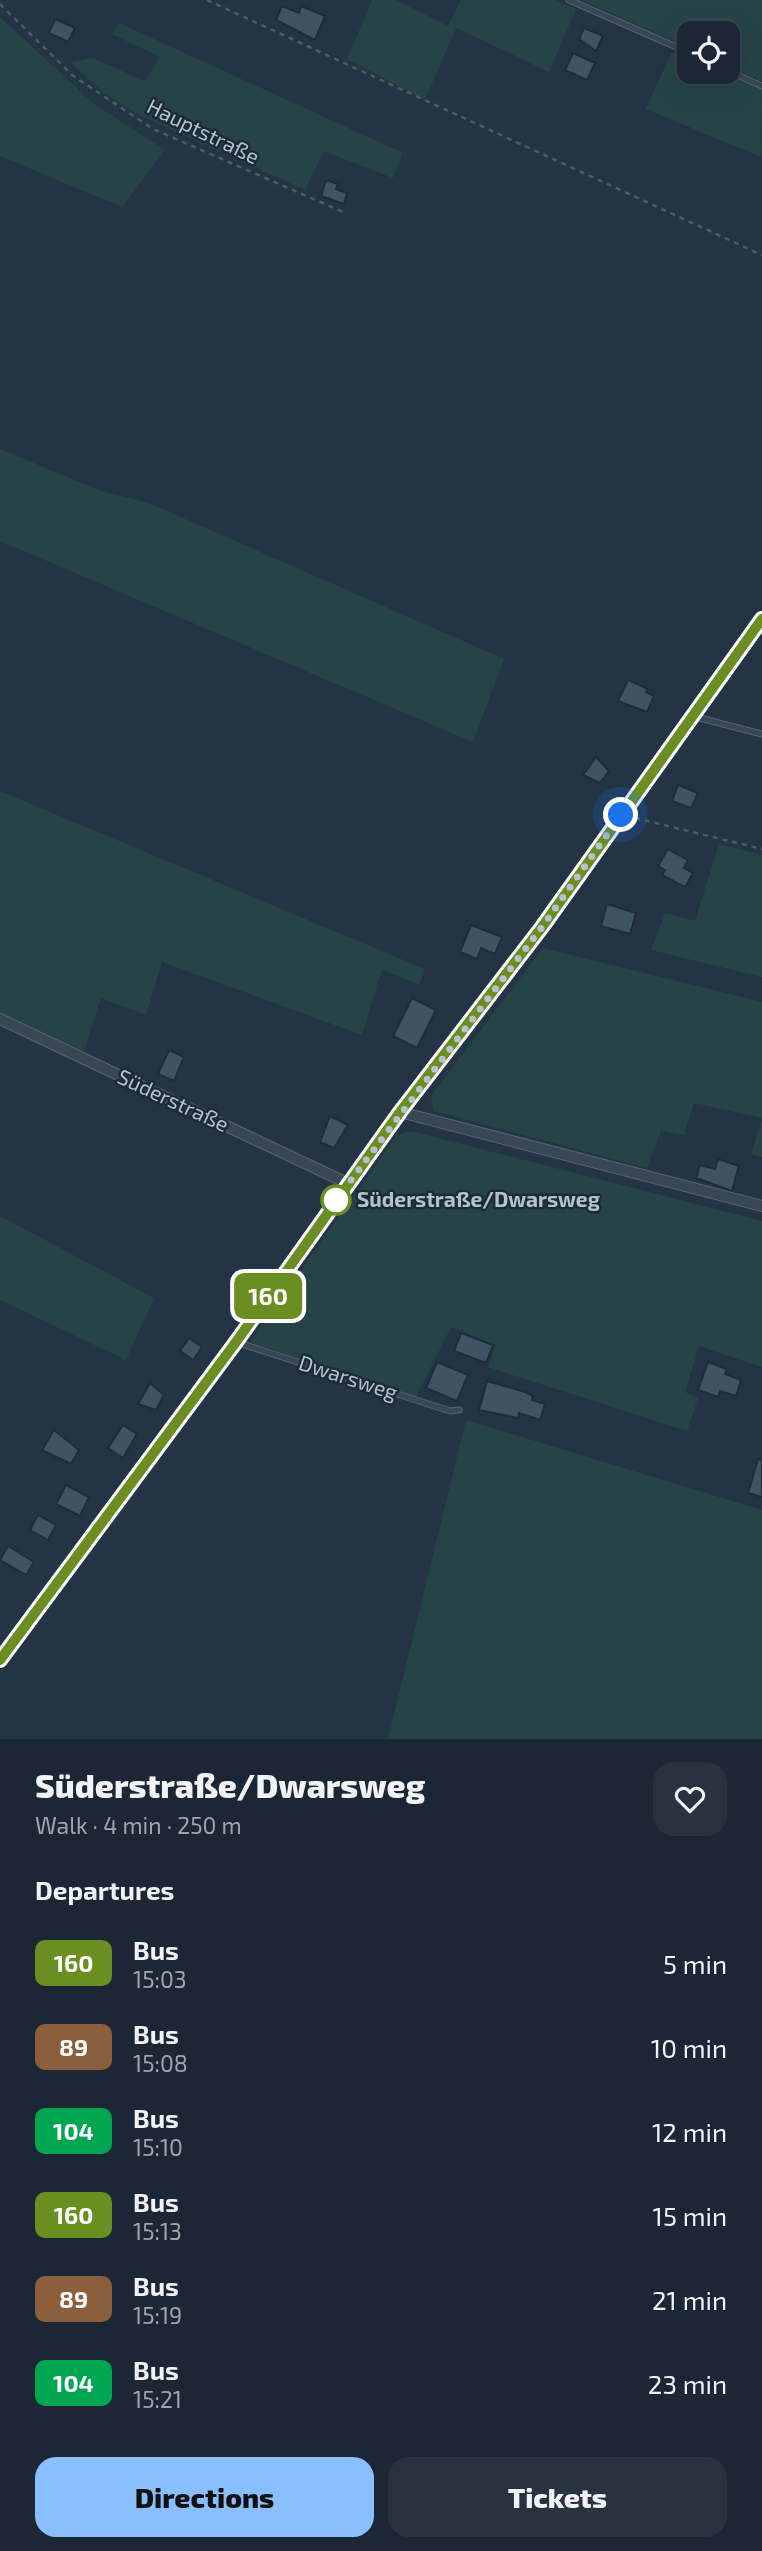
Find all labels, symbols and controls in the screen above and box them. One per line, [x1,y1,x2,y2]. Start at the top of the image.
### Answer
map controls [677,21,740,84]
button: locate [677,21,740,84]
street label: Hauptstraße [143,93,264,169]
your location [603,797,638,832]
street label: Süderstraße [114,1063,233,1136]
marker: Süderstraße/Dwarsweg [321,1185,351,1215]
place label: Süderstraße/Dwarsweg [357,1186,600,1211]
line badge: 160 [228,1273,308,1319]
text: 160 [248,1281,288,1310]
street label: Dwarsweg [296,1349,401,1404]
button: heart [653,1762,727,1836]
text: Süderstraße/Dwarsweg [35,1765,425,1805]
text: Walk · 4 min · 250 m [35,1811,242,1839]
text: Departures [35,1874,174,1905]
text: Bus [133,1934,179,1965]
text: 160 [54,1948,93,1977]
text: 5 min [663,1948,727,1979]
text: 15:03 [133,1965,187,1993]
text: Bus [133,2018,179,2049]
text: 89 [59,2032,88,2061]
text: 10 min [651,2032,727,2063]
text: 15:08 [133,2049,188,2077]
text: Bus [133,2102,179,2133]
text: 104 [53,2116,94,2145]
text: 12 min [652,2116,727,2147]
text: 15:10 [133,2133,183,2161]
text: Bus [133,2186,179,2217]
text: 160 [54,2200,93,2229]
text: 15 min [653,2200,727,2231]
text: 15:13 [133,2217,182,2245]
text: Bus [133,2270,179,2301]
text: 89 [59,2284,88,2313]
text: 21 min [652,2284,727,2315]
text: 15:19 [133,2301,182,2329]
text: Bus [133,2354,179,2385]
text: 104 [53,2368,94,2397]
text: 23 min [648,2368,727,2399]
text: 15:21 [133,2385,182,2413]
button: Directions [35,2457,374,2537]
button: Tickets [388,2457,727,2537]

